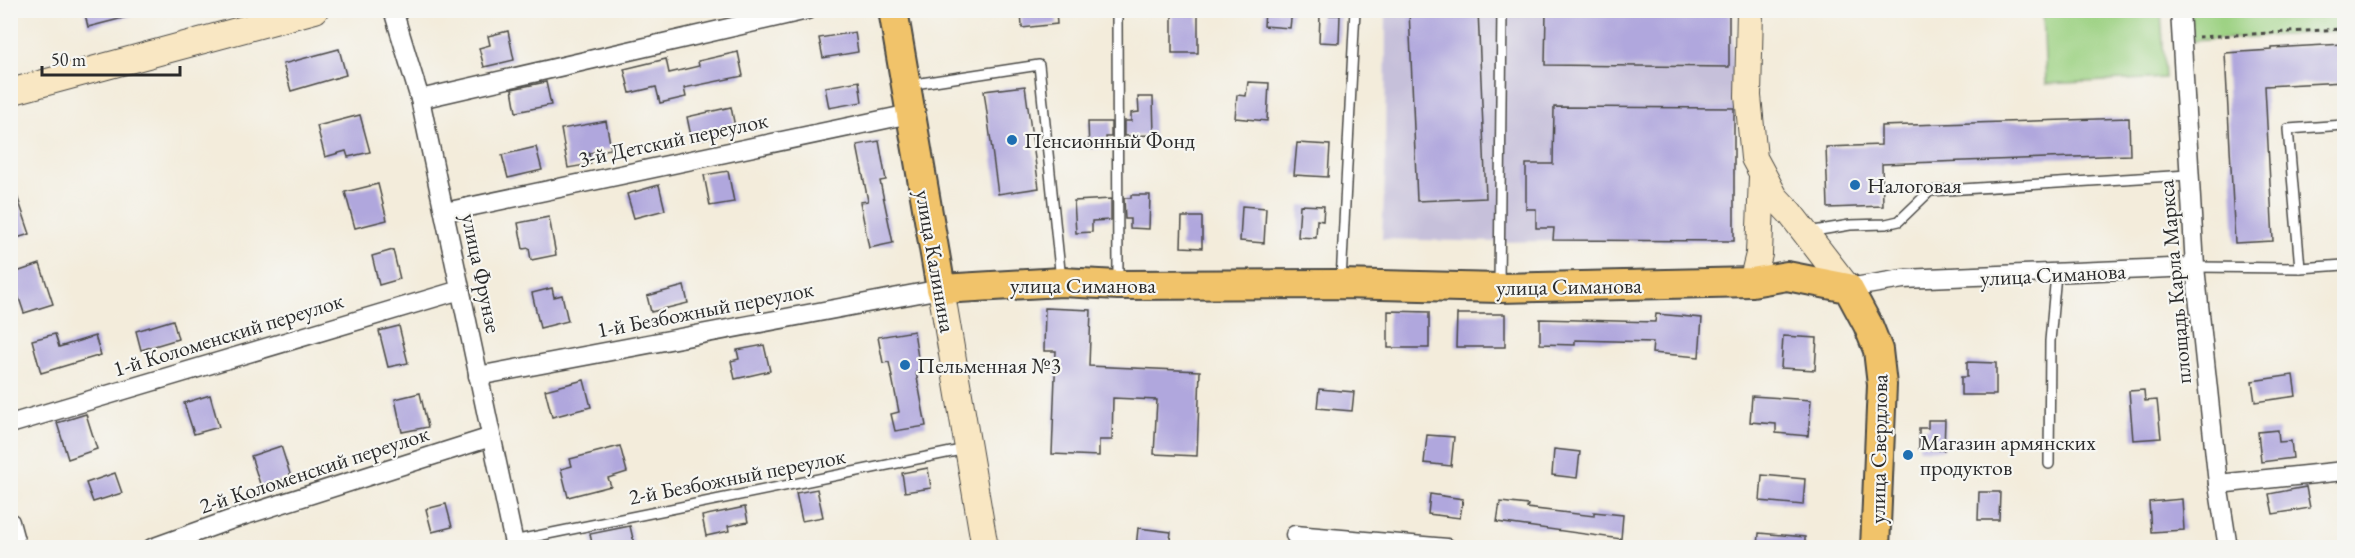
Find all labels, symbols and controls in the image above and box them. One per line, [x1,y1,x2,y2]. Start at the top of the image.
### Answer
scale bar [42,39,180,77]
text: 50 m [51,48,86,71]
street label: 3-й Детский переулок [576,105,771,174]
place label: Пенсионный Фонд [1024,126,1195,155]
marker: Пенсионный Фонд [1005,133,1019,147]
place label: Налоговая [1867,171,1962,200]
marker: Налоговая [1848,178,1862,192]
street label: площадь Карла Маркса [2151,178,2198,385]
street label: улица Калинина [909,187,962,335]
street label: улица Фрунзе [455,211,508,336]
street label: улица Симанова [1979,256,2127,293]
street label: улица Симанова [1010,271,1156,300]
street label: улица Симанова [1496,271,1642,302]
street label: 1-й Безбожный переулок [594,274,816,345]
street label: 1-й Коломенский переулок [109,285,347,383]
place label: Пельменная №3 [917,351,1061,380]
marker: Пельменная №3 [898,358,912,372]
street label: улица Свердлова [1863,374,1894,524]
street label: 2-й Коломенский переулок [196,419,433,520]
place label: Магазин армянских продуктов [1920,428,2096,482]
street label: 2-й Безбожный переулок [626,441,848,512]
marker: Магазин армянских продуктов [1901,448,1915,462]

